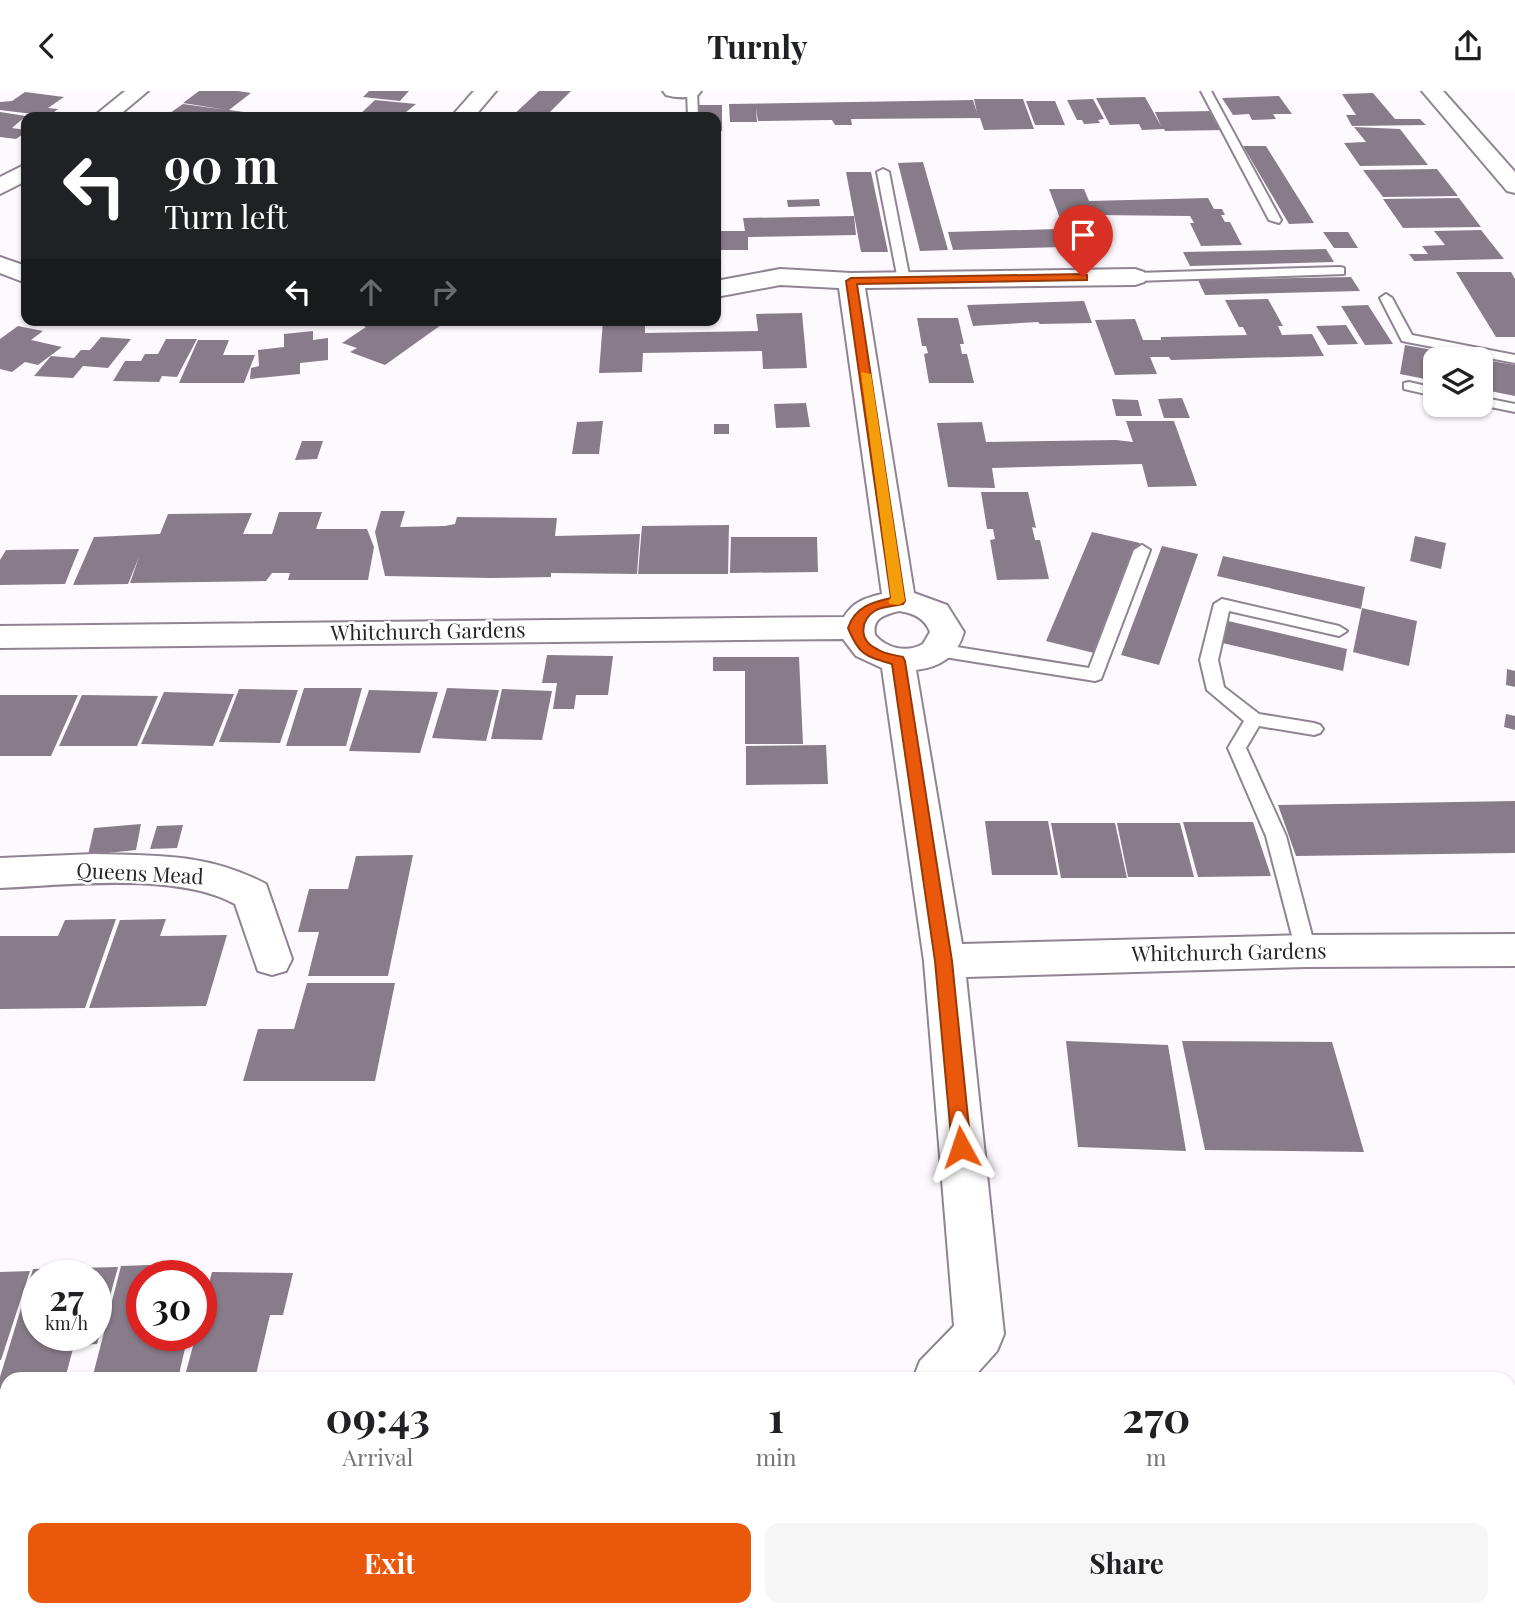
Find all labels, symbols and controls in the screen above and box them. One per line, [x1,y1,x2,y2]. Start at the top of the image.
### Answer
text: Turnly [707,24,808,67]
icon: back [28,27,66,65]
icon: share [1449,27,1487,65]
text: 90 m [164,131,278,196]
icon: left [49,140,140,231]
text: Turn left [164,194,288,237]
pin [1053,205,1113,277]
icon: arrive [1064,216,1102,254]
icon: left [279,273,317,311]
icon: ahead [352,273,390,311]
icon: right [425,273,463,311]
map controls [1423,347,1493,417]
button: layers [1423,347,1493,417]
street label: Whitchurch Gardens [329,614,526,646]
street label: Queens Mead [76,855,204,889]
street label: Whitchurch Gardens [1130,935,1327,967]
position arrow [924,1110,998,1184]
speed limit sign: 30 [126,1260,217,1351]
text: 27 [49,1273,84,1320]
text: km/h [45,1311,88,1335]
text: 09:43 [326,1388,430,1444]
text: 1 [768,1388,784,1444]
text: 270 [1122,1388,1190,1444]
text: Arrival [342,1441,413,1472]
text: min [756,1441,797,1472]
text: m [1146,1441,1166,1472]
button: Exit [28,1523,751,1603]
button: Share [765,1523,1488,1603]

